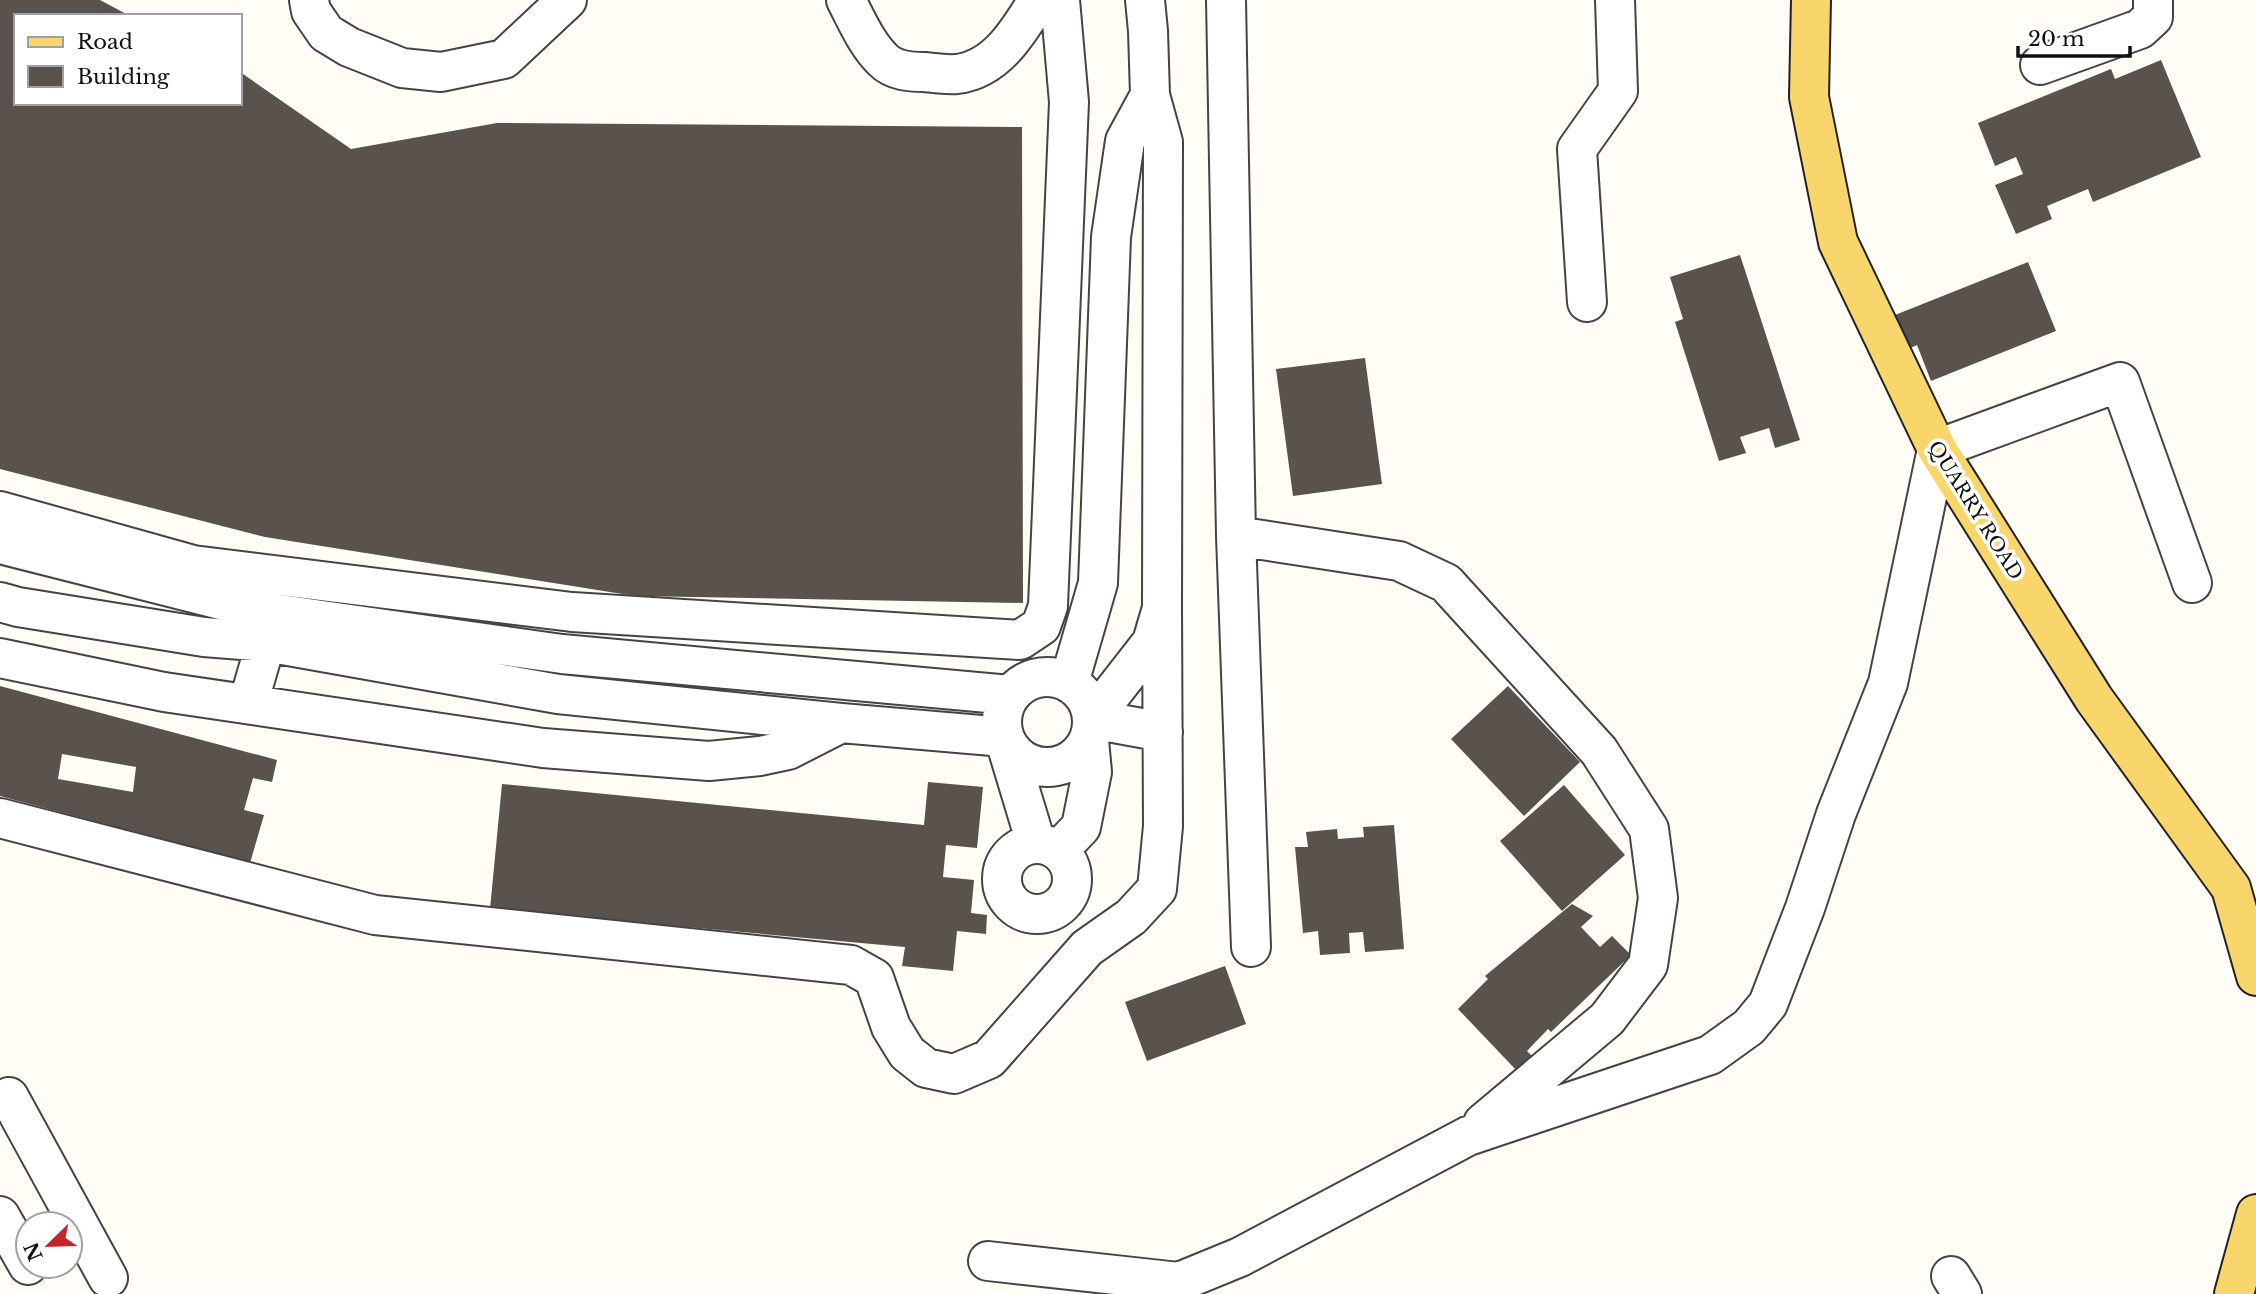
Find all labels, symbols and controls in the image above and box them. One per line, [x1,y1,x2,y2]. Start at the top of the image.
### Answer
legend [14,14,242,105]
scale bar [2018,14,2130,58]
text: 20 m [2028,26,2085,52]
text: Road [77,29,133,55]
text: Building [77,64,170,90]
street label: QUARRY ROAD [1924,437,2028,584]
north arrow [14,1210,84,1280]
text: N [20,1239,48,1264]

